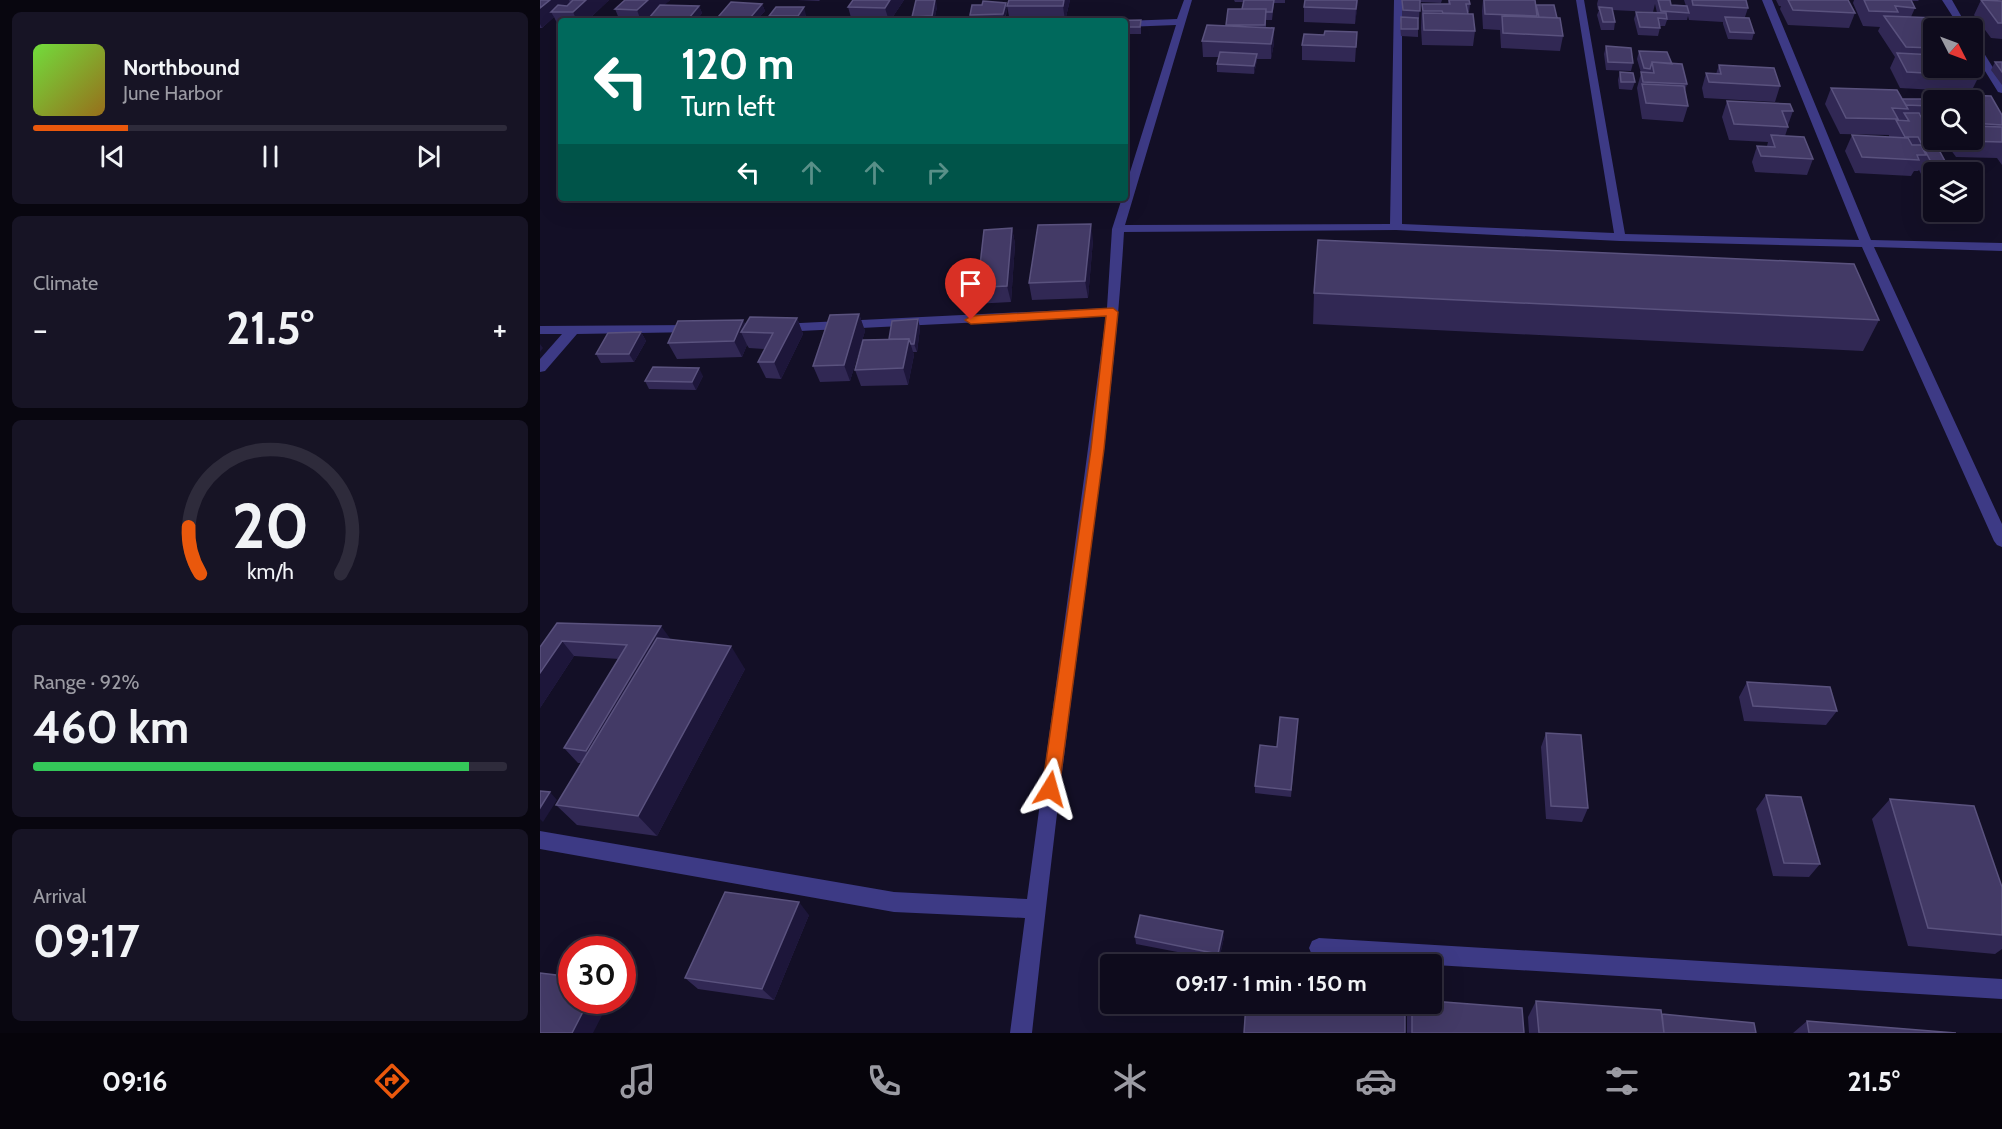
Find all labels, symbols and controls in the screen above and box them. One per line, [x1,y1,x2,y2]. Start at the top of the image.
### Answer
north arrow [1923,18,1983,78]
map controls [1923,18,1983,222]
text: 120 m [681,38,794,90]
icon: left [582,42,660,120]
text: Northbound [123,54,240,81]
text: June Harbor [123,81,223,105]
text: Turn left [681,90,775,123]
button: search [1923,90,1983,150]
icon: previous [96,140,129,173]
icon: pause [254,140,287,173]
icon: next [412,140,445,173]
icon: left [732,156,765,189]
icon: ahead [795,156,828,189]
icon: ahead [858,156,891,189]
icon: right [921,156,954,189]
button: layers [1923,162,1983,222]
pin [945,258,996,320]
icon: arrive [954,267,987,300]
text: Climate [33,271,98,295]
text: 21.5° [226,301,314,355]
text: − [33,309,48,349]
text: + [492,309,507,349]
text: 20 [231,488,309,564]
text: km/h [247,558,293,584]
text: Range · 92% [33,670,140,694]
text: 460 km [33,700,189,754]
position arrow [1018,757,1082,821]
text: Arrival [33,884,86,908]
text: 09:17 [33,914,140,968]
speed limit sign: 30 [558,936,636,1014]
text: 09:17 · 1 min · 150 m [1175,970,1367,997]
icon: directions [371,1060,413,1102]
icon: music [617,1060,659,1102]
icon: phone [863,1060,905,1102]
icon: climate [1109,1060,1151,1102]
icon: car [1355,1060,1397,1102]
icon: filters [1601,1060,1643,1102]
text: 09:16 [102,1065,167,1098]
text: 21.5° [1847,1065,1900,1098]

